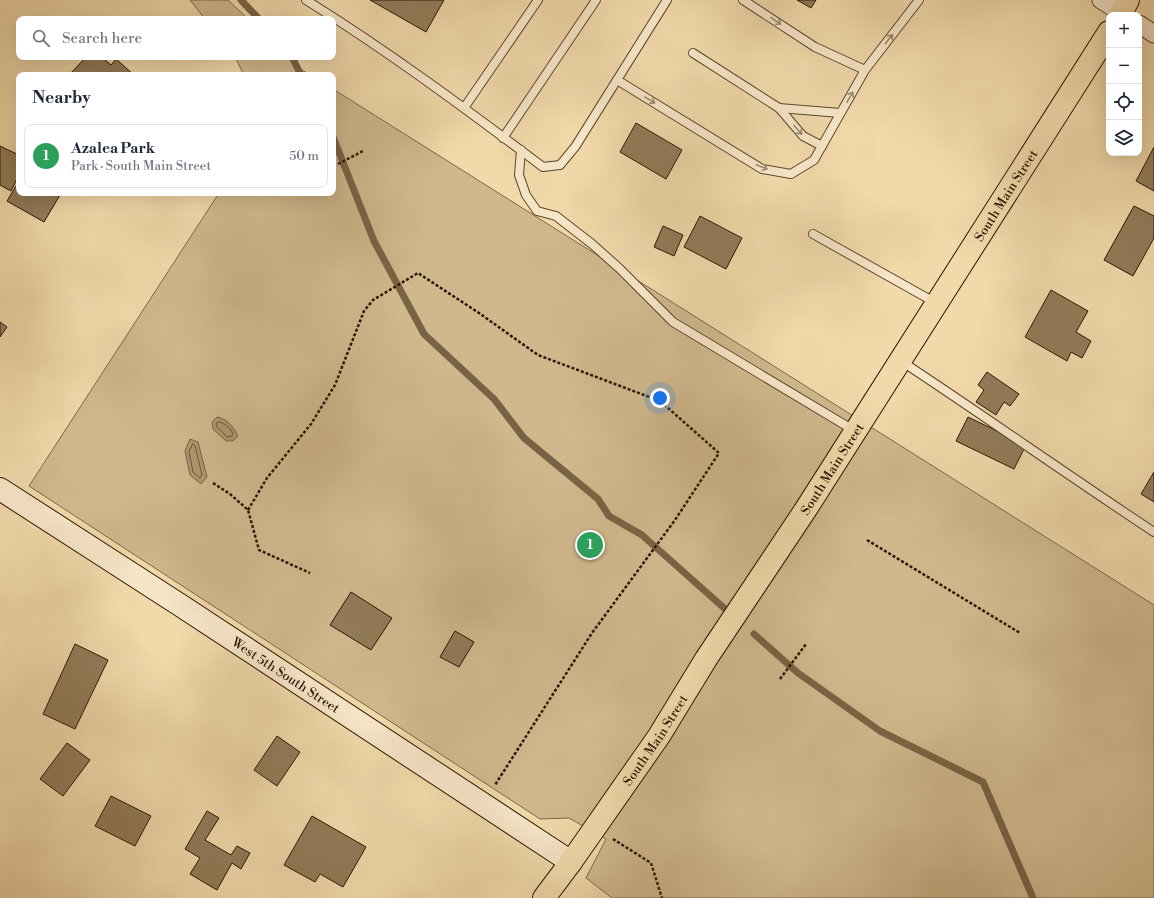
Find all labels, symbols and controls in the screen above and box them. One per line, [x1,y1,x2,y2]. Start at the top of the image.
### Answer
map controls [1106,12,1142,156]
button: + [1106,12,1142,48]
search box [16,16,336,60]
one-way arrow [770,17,781,25]
icon: search [30,27,52,49]
text: Search here [62,29,142,48]
one-way arrow [885,34,893,45]
button: − [1106,48,1142,84]
button: locate [1106,84,1142,120]
text: Nearby [32,87,91,109]
one-way arrow [846,91,854,103]
one-way arrow [644,97,656,105]
button: layers [1106,120,1142,156]
one-way arrow [794,125,803,136]
text: Azalea Park [71,139,155,158]
street label: South Main Street [971,147,1041,245]
text: 1 [43,148,49,164]
text: 50 m [289,148,319,164]
text: Park · South Main Street [71,158,211,174]
one-way arrow [755,164,767,172]
your location [650,388,670,408]
street label: South Main Street [797,420,868,518]
pin: 1 [577,530,603,560]
street label: West 5th South Street [228,634,343,717]
street label: South Main Street [620,692,691,789]

